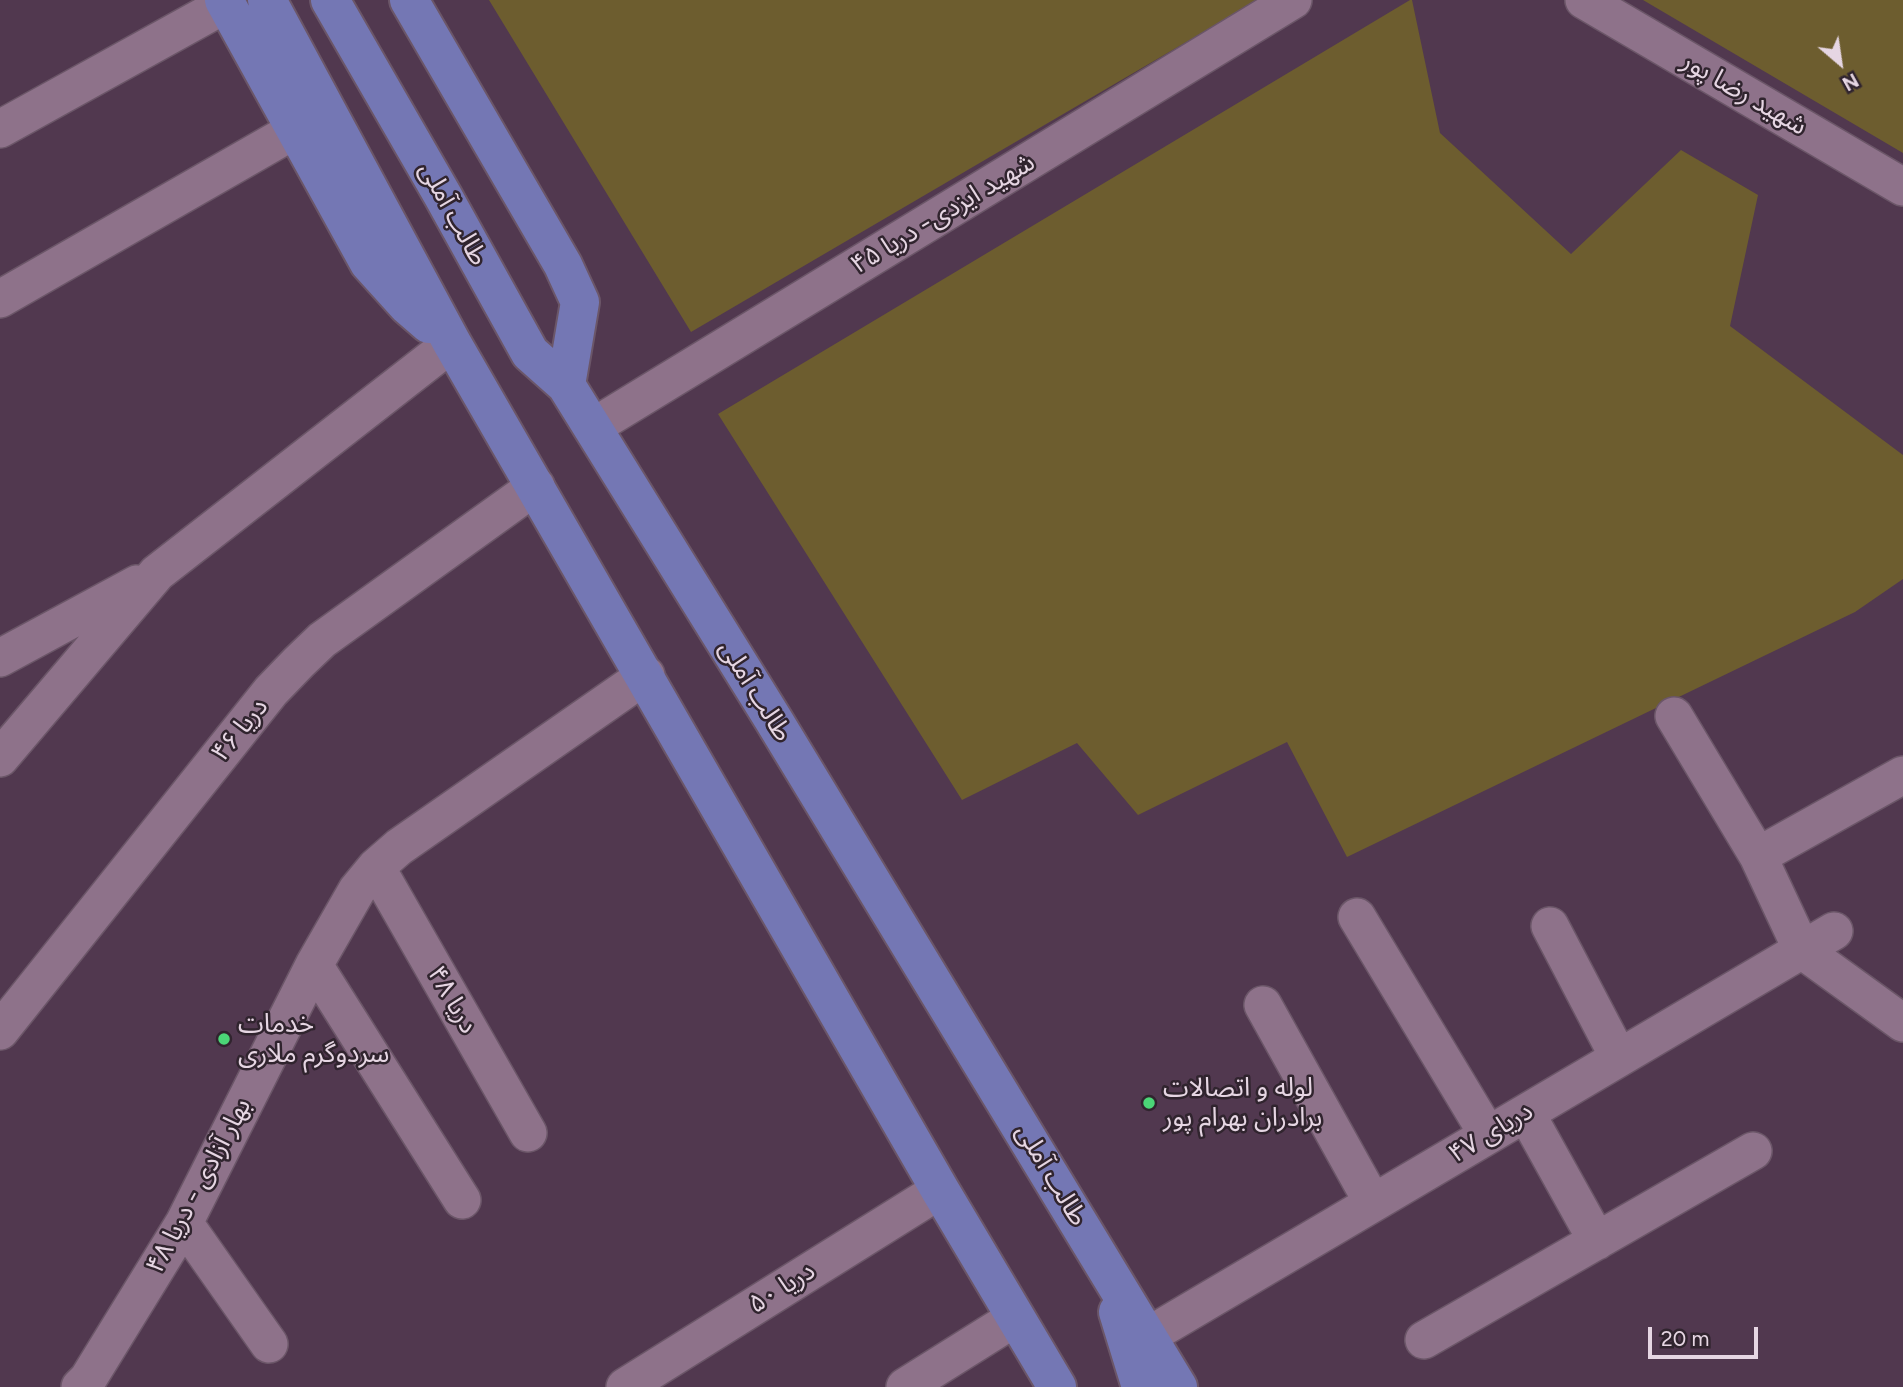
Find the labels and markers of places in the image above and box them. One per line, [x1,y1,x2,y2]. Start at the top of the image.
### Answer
place label: خدمات سردوگرم ملاری [238,1008,389,1070]
marker: خدمات سردوگرم ملاری [216,1031,232,1047]
place label: لوله و اتصالات برادران بهرام پور [1163,1072,1322,1134]
marker: لوله و اتصالات برادران بهرام پور [1141,1095,1157,1111]

